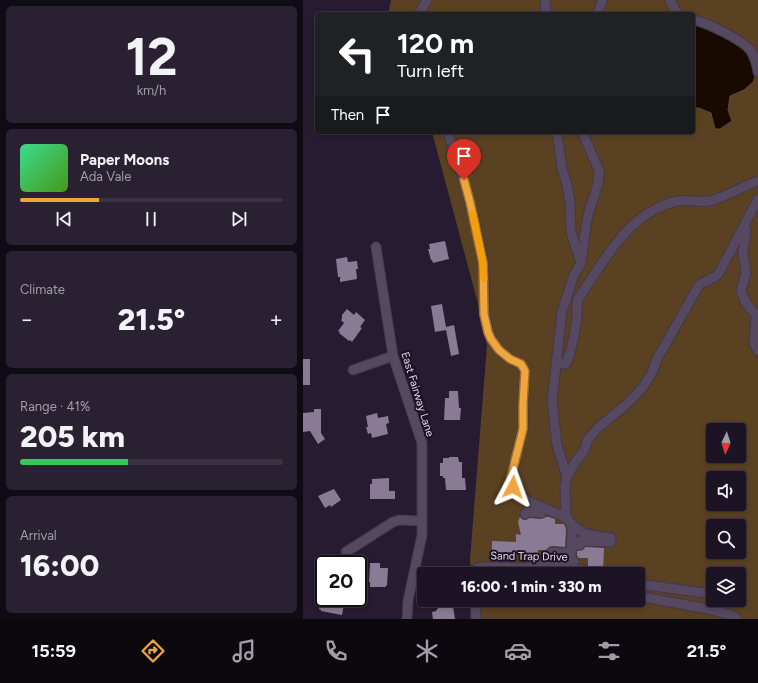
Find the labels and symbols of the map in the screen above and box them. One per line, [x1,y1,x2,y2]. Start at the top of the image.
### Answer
pin [447,139,481,180]
street label: East Fairway Lane [398,350,437,438]
north arrow [706,423,746,463]
position arrow [492,466,534,508]
street label: Sand Trap Drive [490,549,568,564]
speed limit sign: 20 [315,555,367,607]

